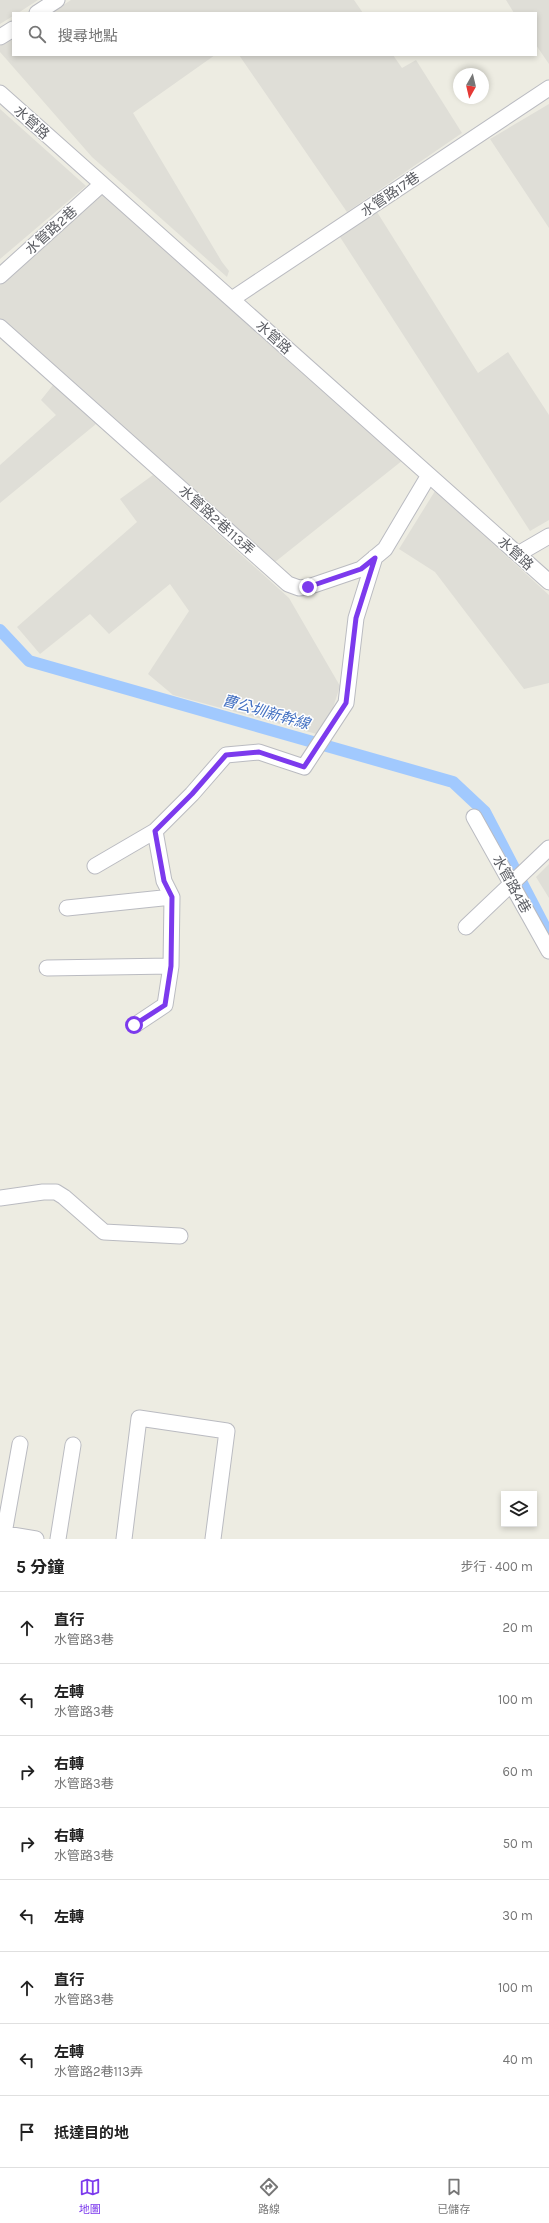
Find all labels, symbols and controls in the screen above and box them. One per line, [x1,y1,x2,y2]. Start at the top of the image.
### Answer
search box [12,12,537,56]
icon: search [26,23,48,45]
text: 搜尋地點 [58,27,118,45]
north arrow [453,68,489,104]
street label: 水管路 [10,102,53,143]
street label: 水管路17巷 [358,169,423,220]
street label: 水管路2巷 [22,203,81,258]
street label: 水管路 [252,317,295,358]
street label: 水管路2巷113弄 [175,482,258,559]
street label: 水管路 [494,533,537,574]
route end [299,578,317,596]
water label: 曹公圳新幹線 [220,691,314,734]
street label: 水管路4巷 [489,852,534,916]
route start [125,1016,143,1034]
map controls [501,1491,537,1527]
button: layers [501,1491,537,1527]
text: 5 分鐘 [16,1557,64,1577]
text: 步行 · 400 m [461,1559,533,1574]
text: 直行 [54,1611,84,1629]
icon: ahead [16,1617,38,1639]
text: 20 m [503,1620,533,1635]
text: 水管路3巷 [54,1632,114,1647]
text: 左轉 [54,1683,84,1701]
icon: left [16,1689,38,1711]
text: 100 m [498,1692,533,1707]
text: 水管路3巷 [54,1704,114,1719]
text: 右轉 [54,1755,84,1773]
icon: right [16,1761,38,1783]
text: 60 m [503,1764,533,1779]
text: 水管路3巷 [54,1776,114,1791]
text: 右轉 [54,1827,84,1845]
icon: right [16,1833,38,1855]
text: 50 m [503,1836,533,1851]
text: 水管路3巷 [54,1848,114,1863]
icon: left [16,1905,38,1927]
text: 左轉 [54,1908,84,1926]
text: 30 m [502,1908,533,1923]
text: 直行 [54,1971,84,1989]
icon: ahead [16,1977,38,1999]
text: 100 m [498,1980,533,1995]
text: 水管路3巷 [54,1992,114,2007]
text: 左轉 [54,2043,84,2061]
icon: left [16,2049,38,2071]
text: 40 m [503,2052,533,2067]
text: 水管路2巷113弄 [54,2064,143,2079]
icon: arrive [16,2121,38,2143]
text: 抵達目的地 [54,2124,129,2142]
tab: 地圖 [79,2176,101,2216]
tab: 路線 [258,2176,280,2216]
tab: 已儲存 [437,2176,470,2216]

